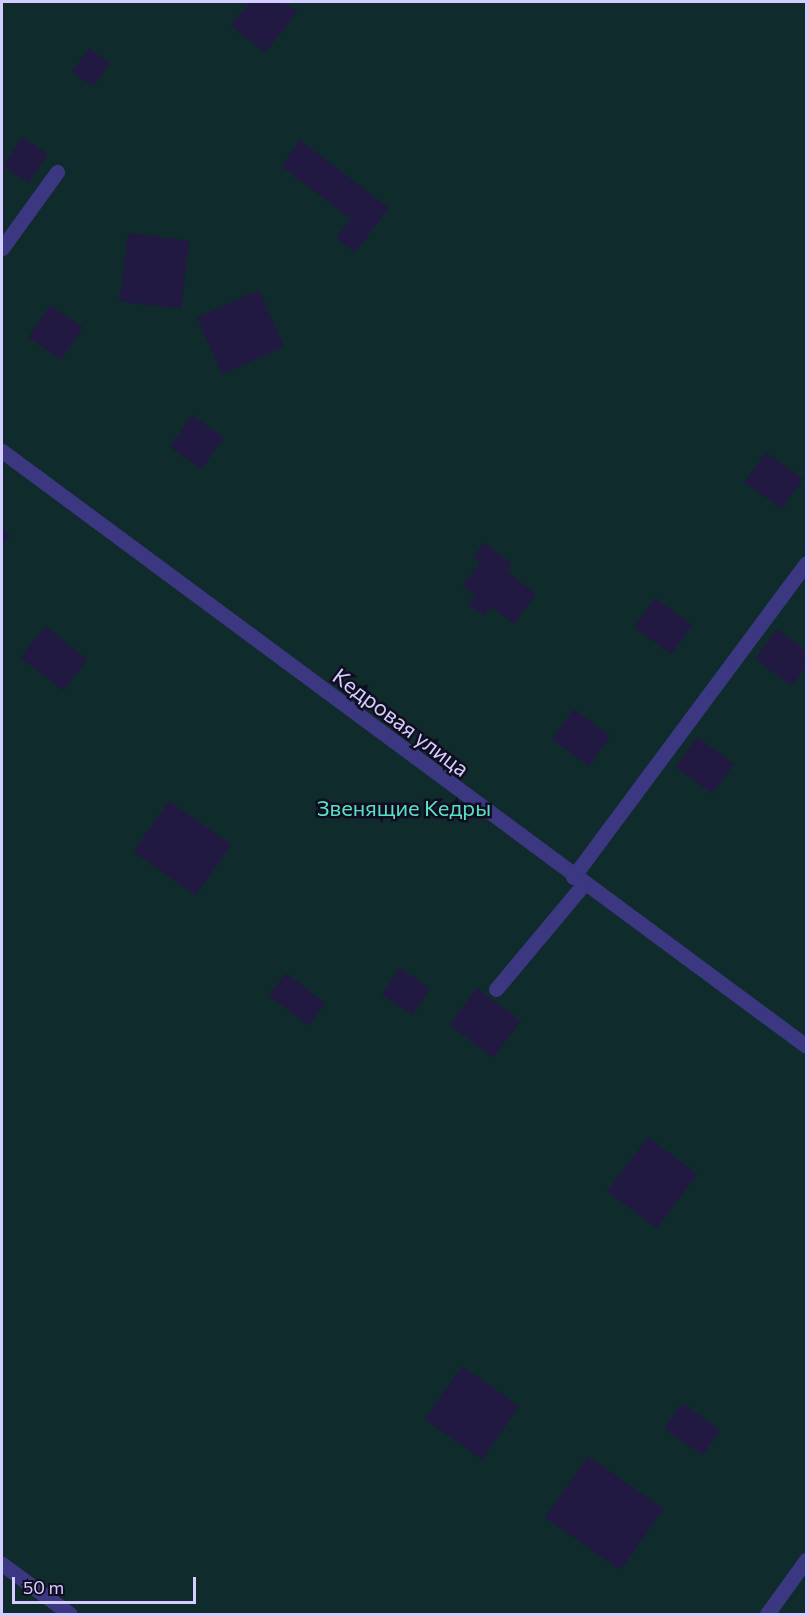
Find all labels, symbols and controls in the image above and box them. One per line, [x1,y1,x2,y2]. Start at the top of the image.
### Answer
street label: Кедровая улица [328,662,474,782]
park label: Звенящие Кедры [317,795,491,821]
scale bar [15,1565,200,1603]
text: 50 m [23,1576,64,1598]

